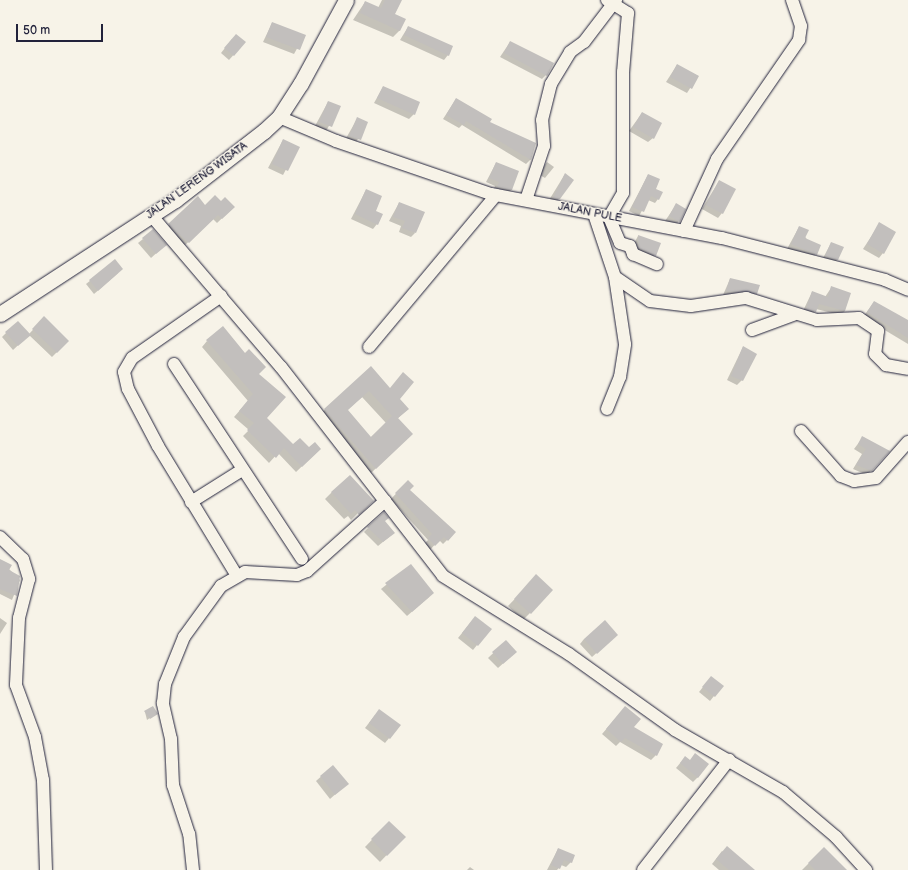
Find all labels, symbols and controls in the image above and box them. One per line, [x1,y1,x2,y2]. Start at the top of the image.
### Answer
scale bar [18,16,105,42]
text: 50 m [23,23,50,38]
street label: JALAN LERENG WISATA [144,140,250,222]
street label: JALAN PULE [557,200,623,226]

